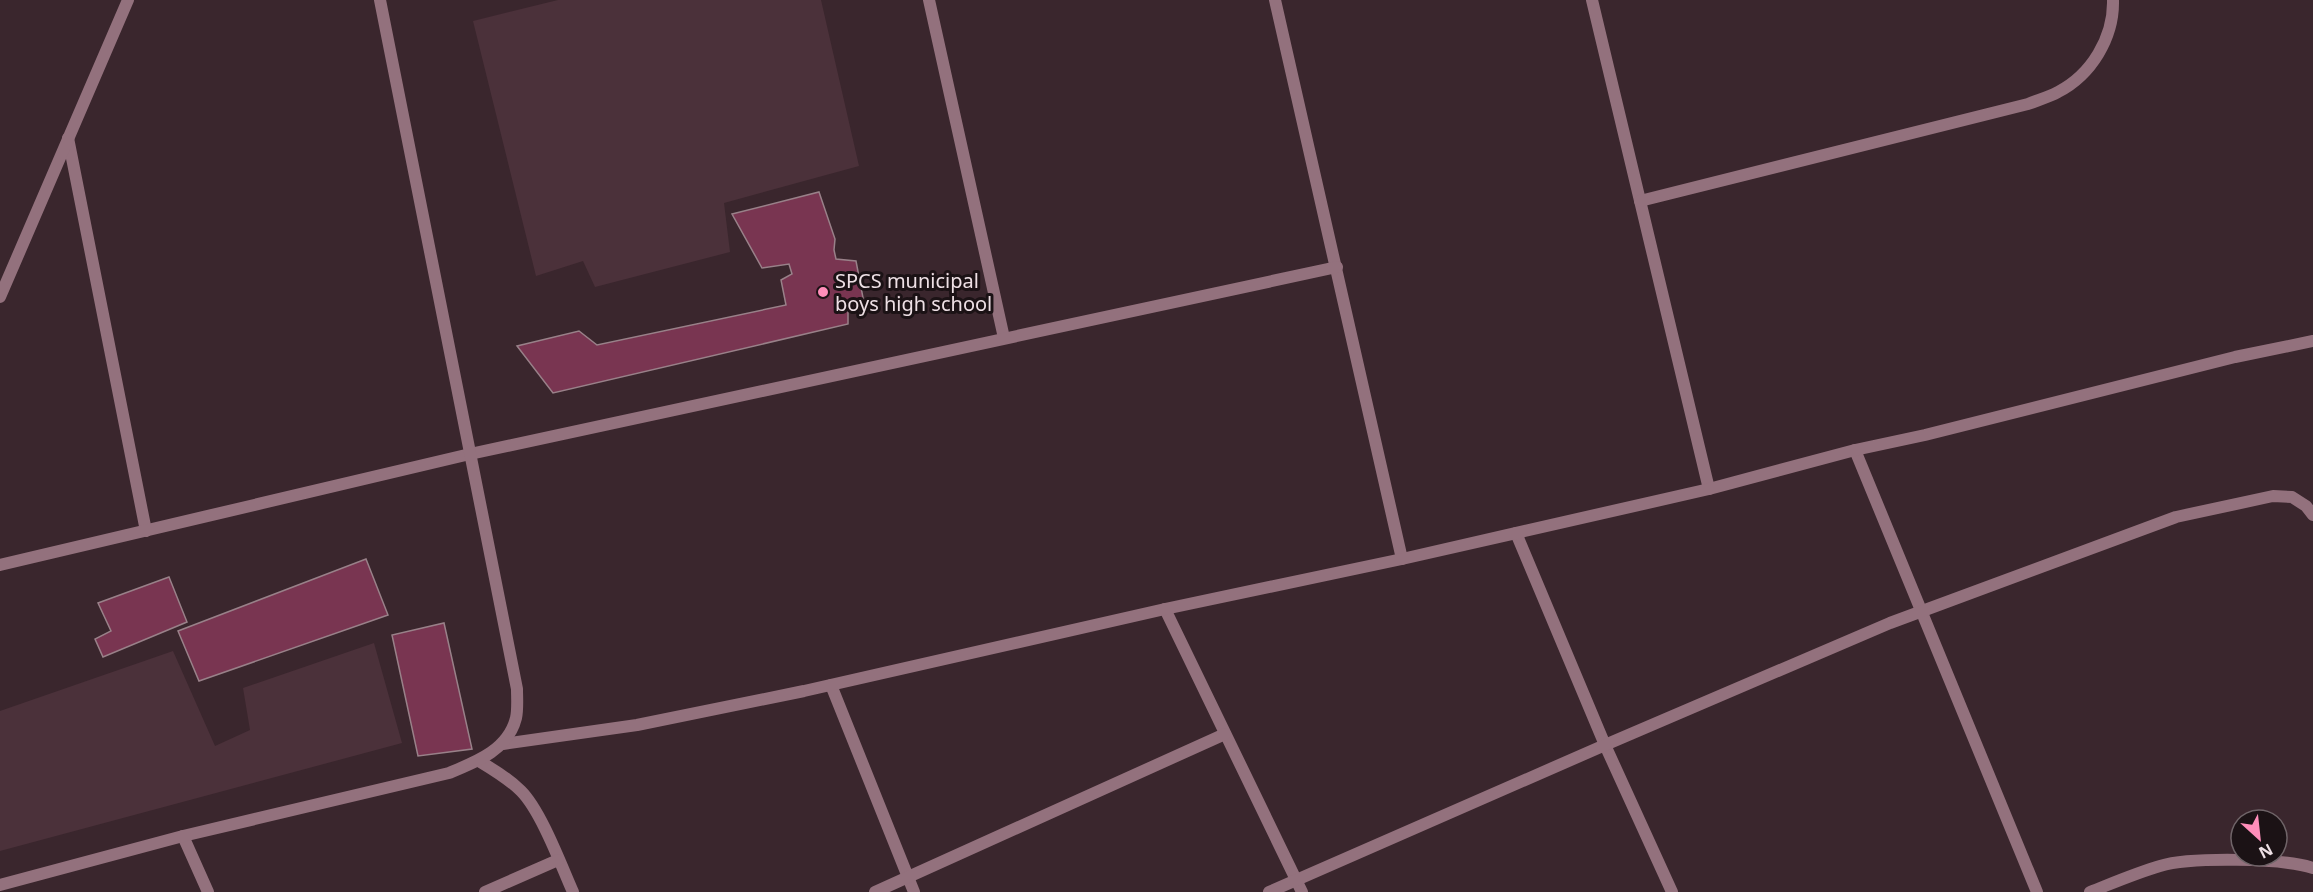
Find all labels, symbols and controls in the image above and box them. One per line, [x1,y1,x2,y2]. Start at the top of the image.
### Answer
place label: SPCS municipal boys high school [835,267,992,317]
marker: SPCS municipal boys high school [816,285,830,299]
north arrow [2229,808,2289,868]
text: N [2255,839,2277,864]

